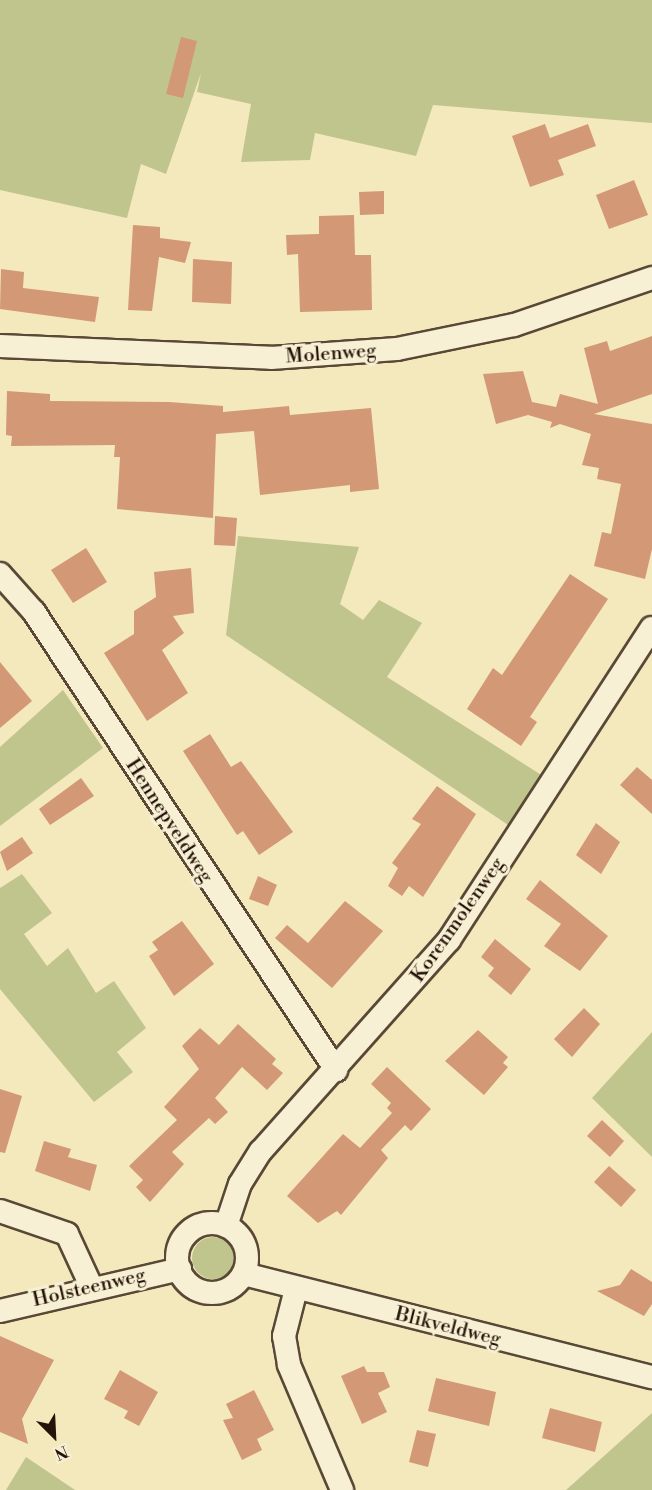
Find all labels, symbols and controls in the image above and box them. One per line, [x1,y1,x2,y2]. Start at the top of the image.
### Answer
street label: Molenweg [285,339,377,369]
street label: Hennepveldweg [120,755,218,887]
street label: Korenmolenweg [406,853,510,987]
street label: Holsteenweg [30,1263,148,1313]
street label: Blikveldweg [393,1302,503,1352]
north arrow [24,1406,84,1466]
text: N [51,1441,71,1464]

